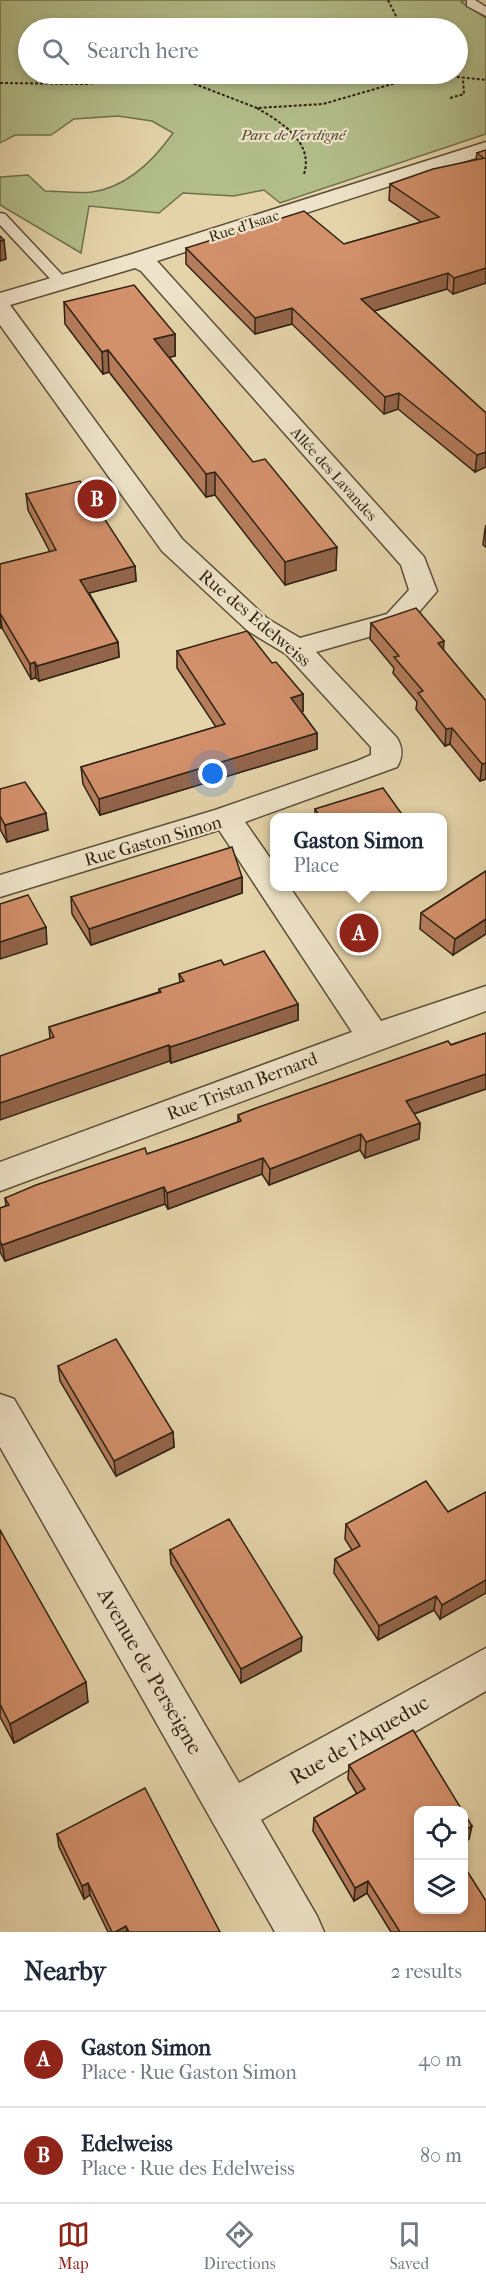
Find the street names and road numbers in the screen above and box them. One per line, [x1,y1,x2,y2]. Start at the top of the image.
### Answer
street label: Rue d'Isaac [207,206,282,246]
street label: Allée des Lavandes [286,423,381,525]
street label: Rue des Edelweiss [194,565,315,672]
street label: Rue Gaston Simon [82,812,225,871]
street label: Rue Tristan Bernard [164,1048,321,1125]
street label: Avenue de Perseigne [92,1583,207,1758]
street label: Rue de l'Aqueduc [285,1691,433,1789]

